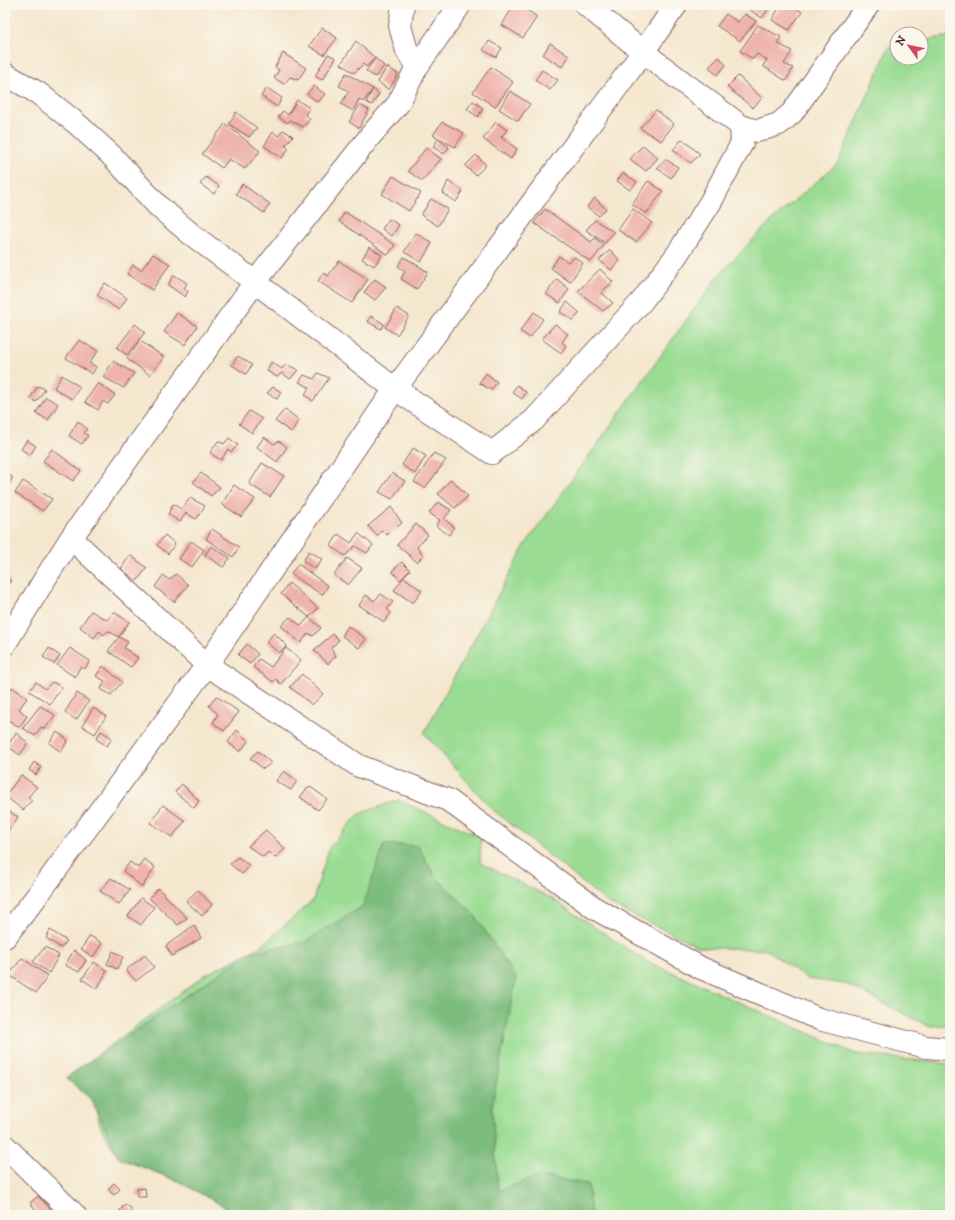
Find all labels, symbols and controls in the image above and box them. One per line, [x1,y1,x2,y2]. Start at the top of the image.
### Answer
north arrow [889,26,929,66]
text: N [893,33,910,49]

